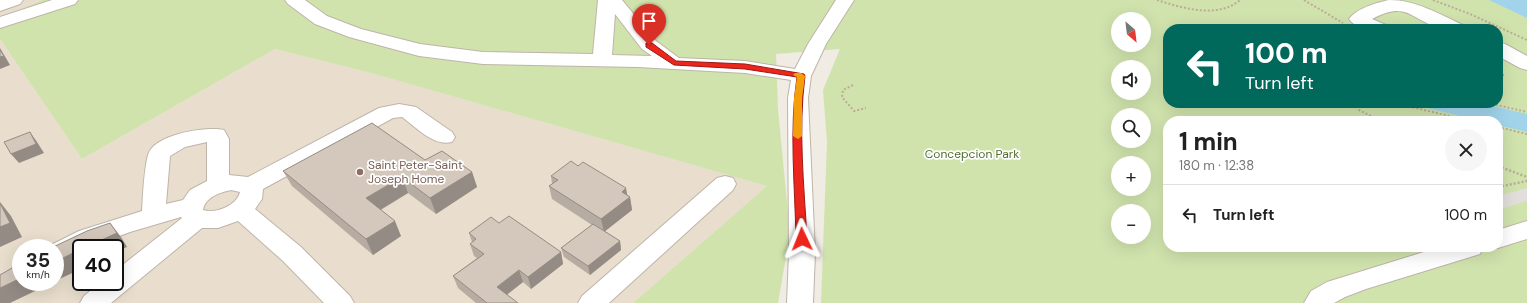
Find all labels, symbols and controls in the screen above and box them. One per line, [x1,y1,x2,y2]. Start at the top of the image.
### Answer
pin [632,4,666,45]
icon: arrive [638,10,660,32]
north arrow [1111,12,1151,52]
map controls [1111,12,1151,244]
text: 100 m [1245,35,1328,72]
icon: left [1179,40,1231,92]
button: sound [1111,60,1151,100]
text: Turn left [1245,71,1314,95]
button: search [1111,108,1151,148]
text: 1 min [1179,126,1238,157]
button: close [1445,129,1487,171]
park label: Concepcion Park [925,146,1019,162]
button: + [1111,156,1151,196]
place label: Saint Peter-Saint Joseph Home [368,157,463,187]
text: 180 m · 12:38 [1179,157,1254,174]
marker: Saint Peter-Saint Joseph Home [355,167,365,177]
button: − [1111,204,1151,244]
icon: left [1179,204,1201,226]
text: Turn left [1213,205,1274,225]
text: 100 m [1444,205,1487,225]
position arrow [781,218,823,260]
speed limit sign: 40 [72,239,124,291]
text: 35 [26,247,50,273]
text: km/h [26,268,50,281]

